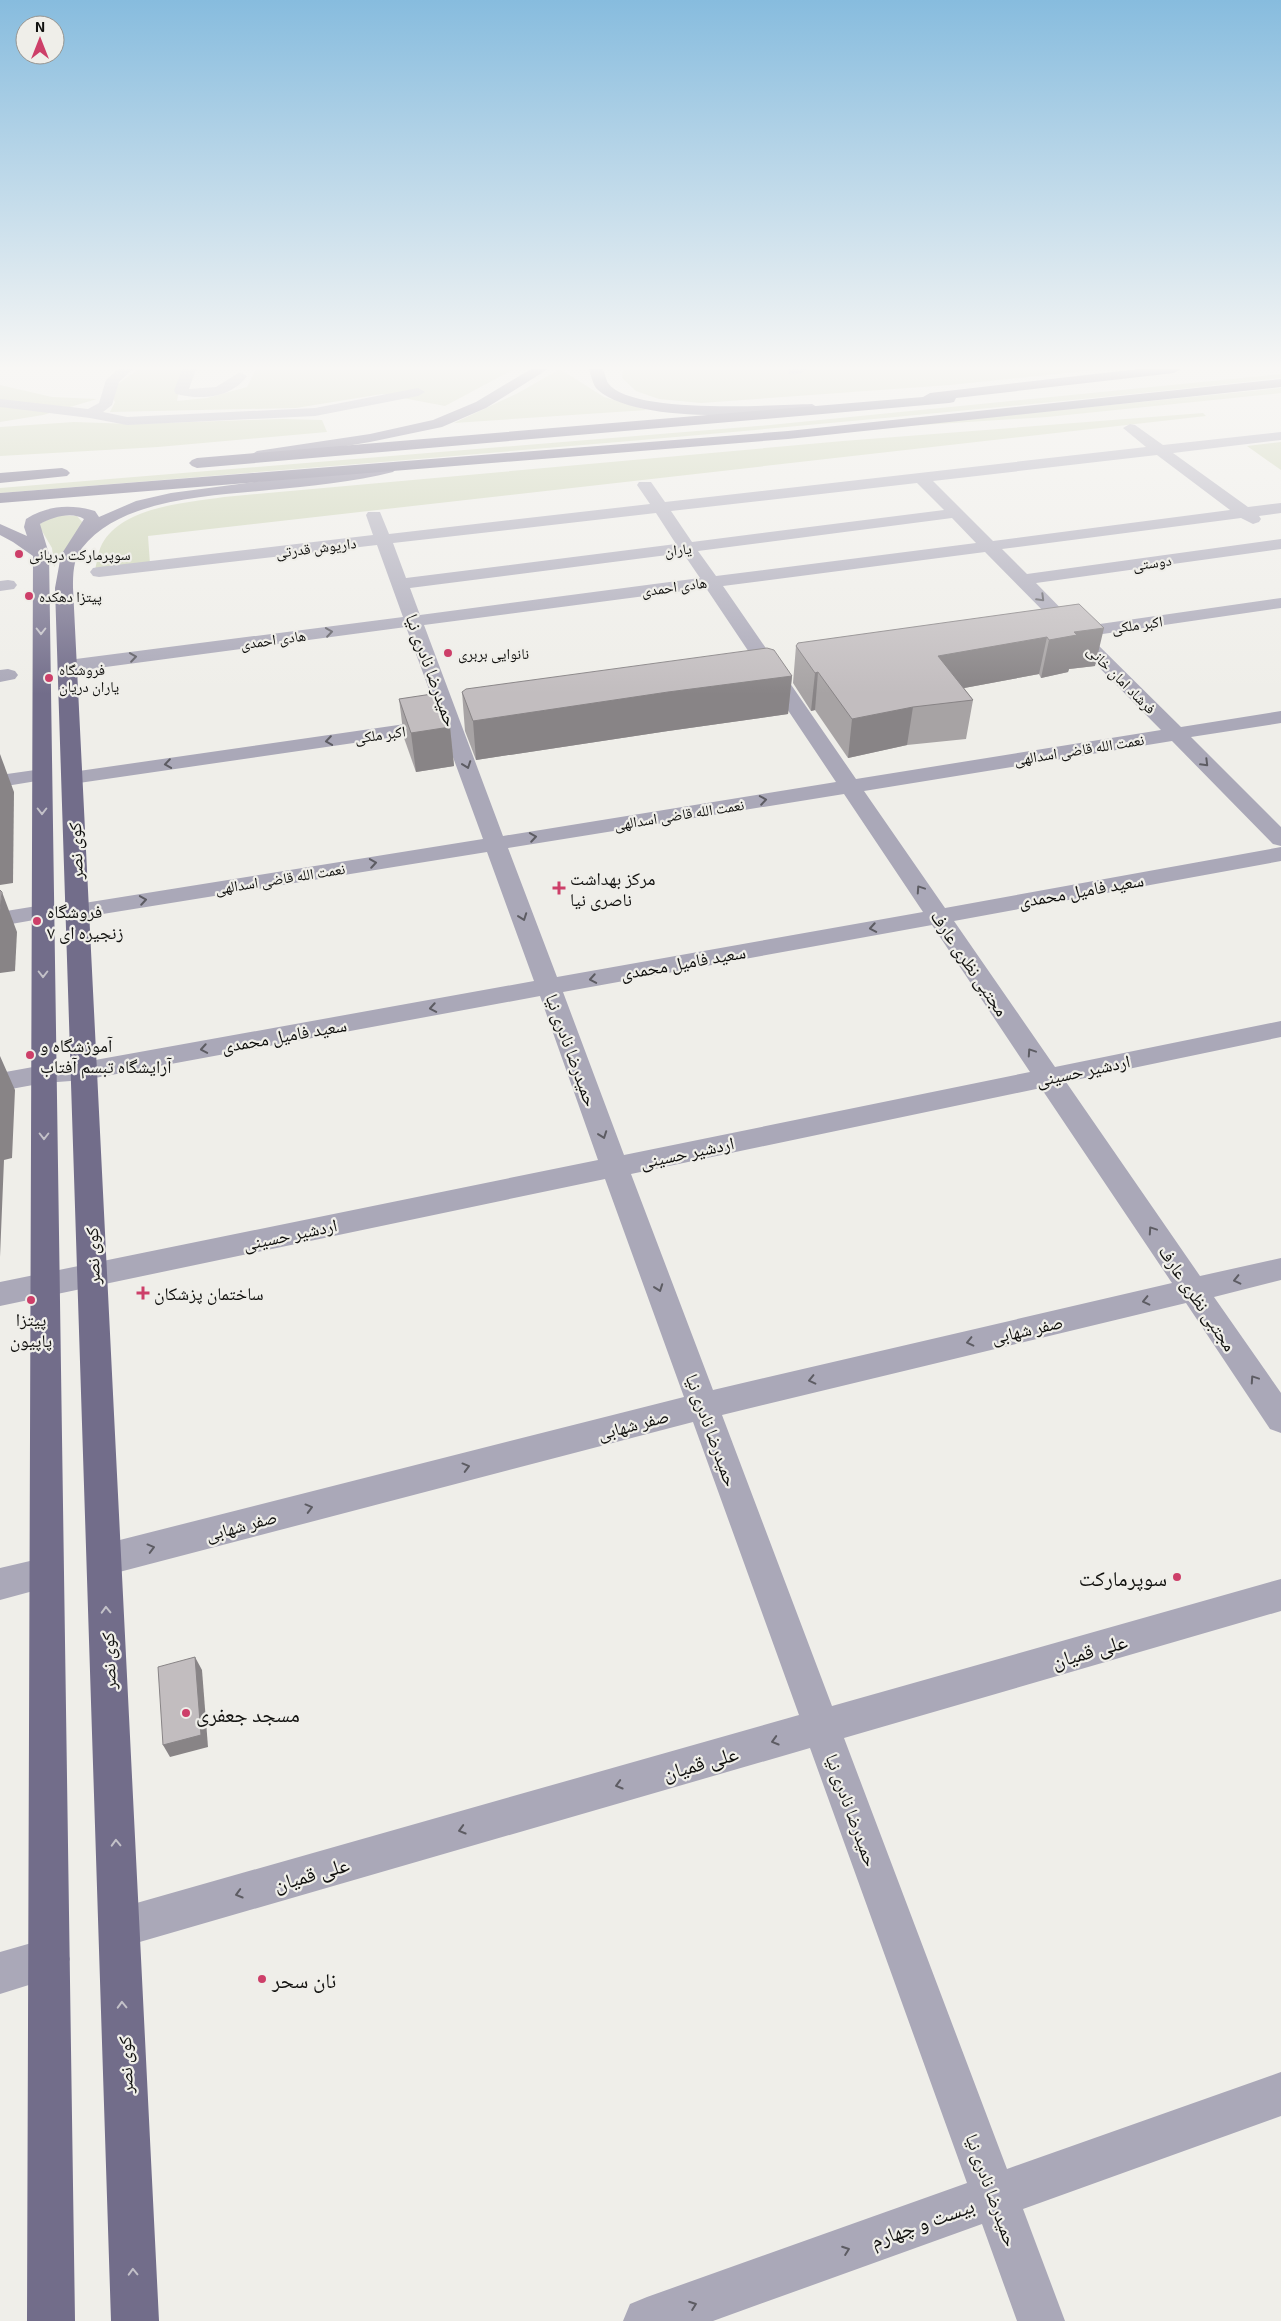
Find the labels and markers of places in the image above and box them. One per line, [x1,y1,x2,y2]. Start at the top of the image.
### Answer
place label: سوپرمارکت دریانی [29,545,131,565]
marker: سوپرمارکت دریانی [13,548,25,560]
place label: پیتزا دهکده [39,587,102,606]
marker: پیتزا دهکده [23,590,35,602]
place label: نانوایی بربری [458,644,529,664]
marker: نانوایی بربری [442,647,454,659]
place label: فروشگاه یاران دریان [59,660,119,697]
marker: فروشگاه یاران دریان [43,672,55,684]
place label: مرکز بهداشت ناصری نیا [570,867,655,911]
marker: مرکز بهداشت ناصری نیا [552,881,566,895]
place label: فروشگاه زنجیره ای ۷ [47,900,124,944]
marker: فروشگاه زنجیره ای ۷ [31,915,43,927]
place label: آموزشگاه و آرایشگاه تبسم آفتاب [40,1034,172,1079]
marker: آموزشگاه و آرایشگاه تبسم آفتاب [24,1049,36,1061]
place label: ساختمان پزشکان [154,1282,264,1305]
marker: ساختمان پزشکان [136,1286,150,1300]
marker: پیتزا پاپیون [25,1294,37,1306]
place label: پیتزا پاپیون [10,1308,52,1352]
place label: سوپرمارکت [1079,1565,1167,1591]
marker: سوپرمارکت [1171,1571,1183,1583]
place label: مسجد جعفری [196,1701,300,1727]
marker: مسجد جعفری [180,1707,192,1719]
place label: نان سحر [271,1967,336,1993]
marker: نان سحر [256,1973,268,1985]

